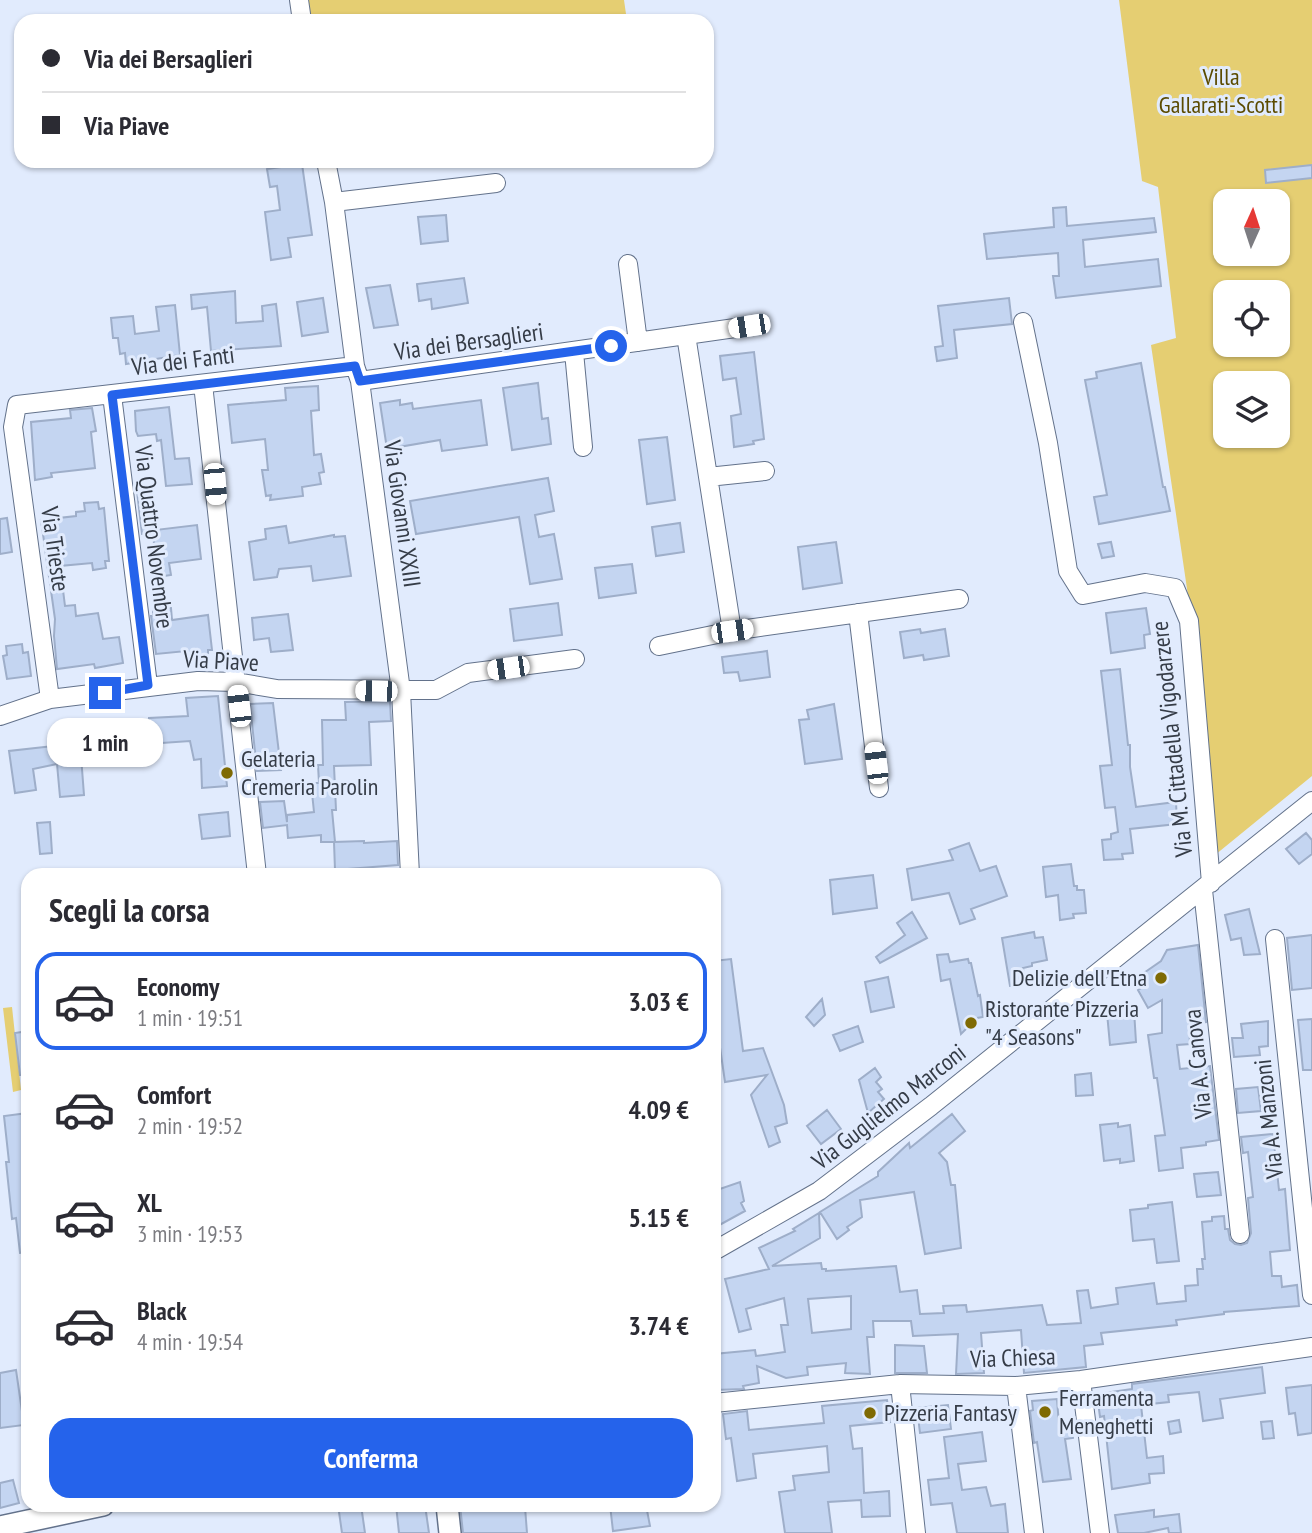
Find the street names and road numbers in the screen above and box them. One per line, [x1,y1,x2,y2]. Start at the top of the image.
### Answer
street label: Via dei Bersaglieri [392,316,545,367]
street label: Via dei Fanti [129,339,236,382]
street label: Via Giovanni XXIII [377,437,428,589]
street label: Via Quattro Novembre [128,443,181,630]
street label: Via Trieste [34,504,77,593]
street label: Via M. Cittadella Vigodarzere [1144,620,1199,860]
street label: Via Piave [181,643,260,678]
street label: Via A. Canova [1176,1008,1219,1121]
street label: Via Guglielmo Marconi [805,1037,972,1177]
street label: Via A. Manzoni [1247,1058,1290,1181]
street label: Via Chiesa [969,1341,1056,1375]

